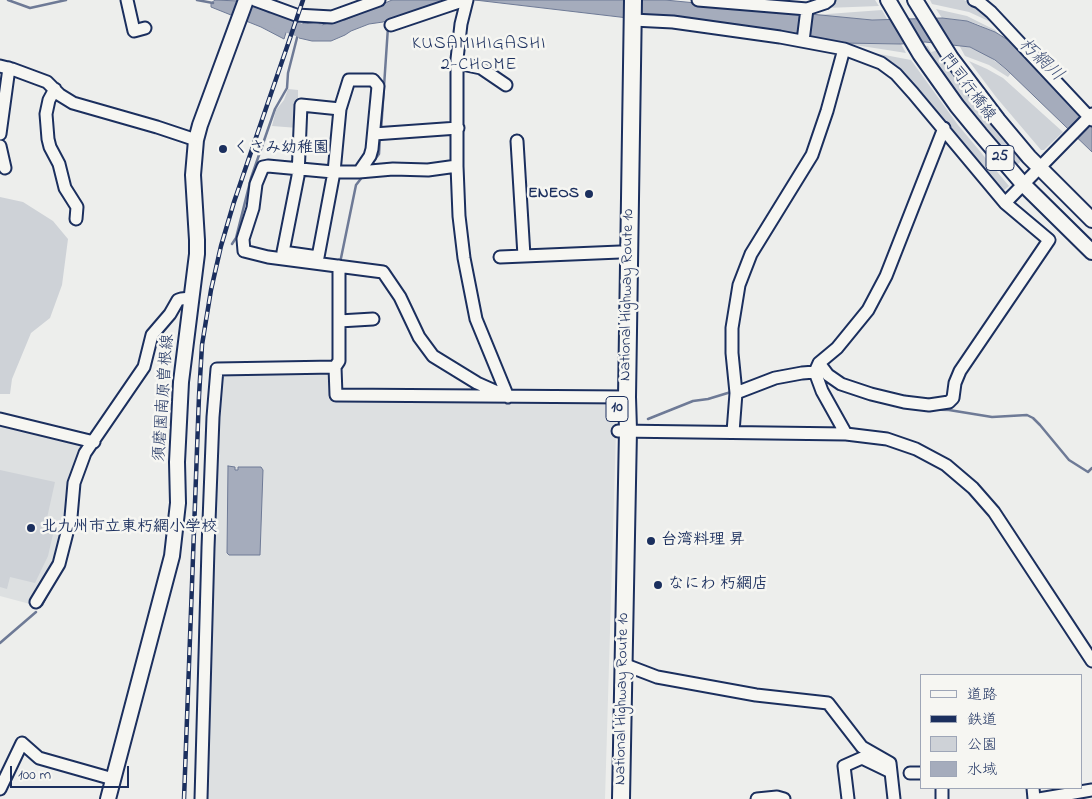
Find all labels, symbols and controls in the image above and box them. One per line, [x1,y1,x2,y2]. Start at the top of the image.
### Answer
district label: KUSAMIHIGASHI 2-CHOME [410,34,548,76]
water label: 朽網川 [1013,35,1067,87]
street label: 門司行橋線 [935,50,999,126]
place label: くさみ幼稚園 [233,139,329,159]
marker: くさみ幼稚園 [217,143,229,155]
road number: 25 [986,146,1014,170]
place label: ENEOS [528,184,579,204]
marker: ENEOS [583,188,595,200]
street label: National Highway Route 10 [617,209,639,381]
street label: 須磨園南原曽根線 [151,333,179,463]
road number: 10 [606,396,628,422]
place label: 北九州市立東朽網小学校 [41,518,217,538]
marker: 北九州市立東朽網小学校 [25,522,37,534]
place label: 台湾料理 昇 [661,531,745,551]
marker: 台湾料理 昇 [645,535,657,547]
place label: なにわ 朽網店 [668,575,768,595]
marker: なにわ 朽網店 [652,579,664,591]
street label: National Highway Route 10 [612,613,634,785]
legend [920,674,1082,789]
text: 道路 [967,684,997,706]
text: 鉄道 [967,709,997,731]
text: 公園 [967,734,997,756]
scale bar [12,756,131,788]
text: 水域 [967,759,997,781]
text: 100 m [18,764,51,786]

